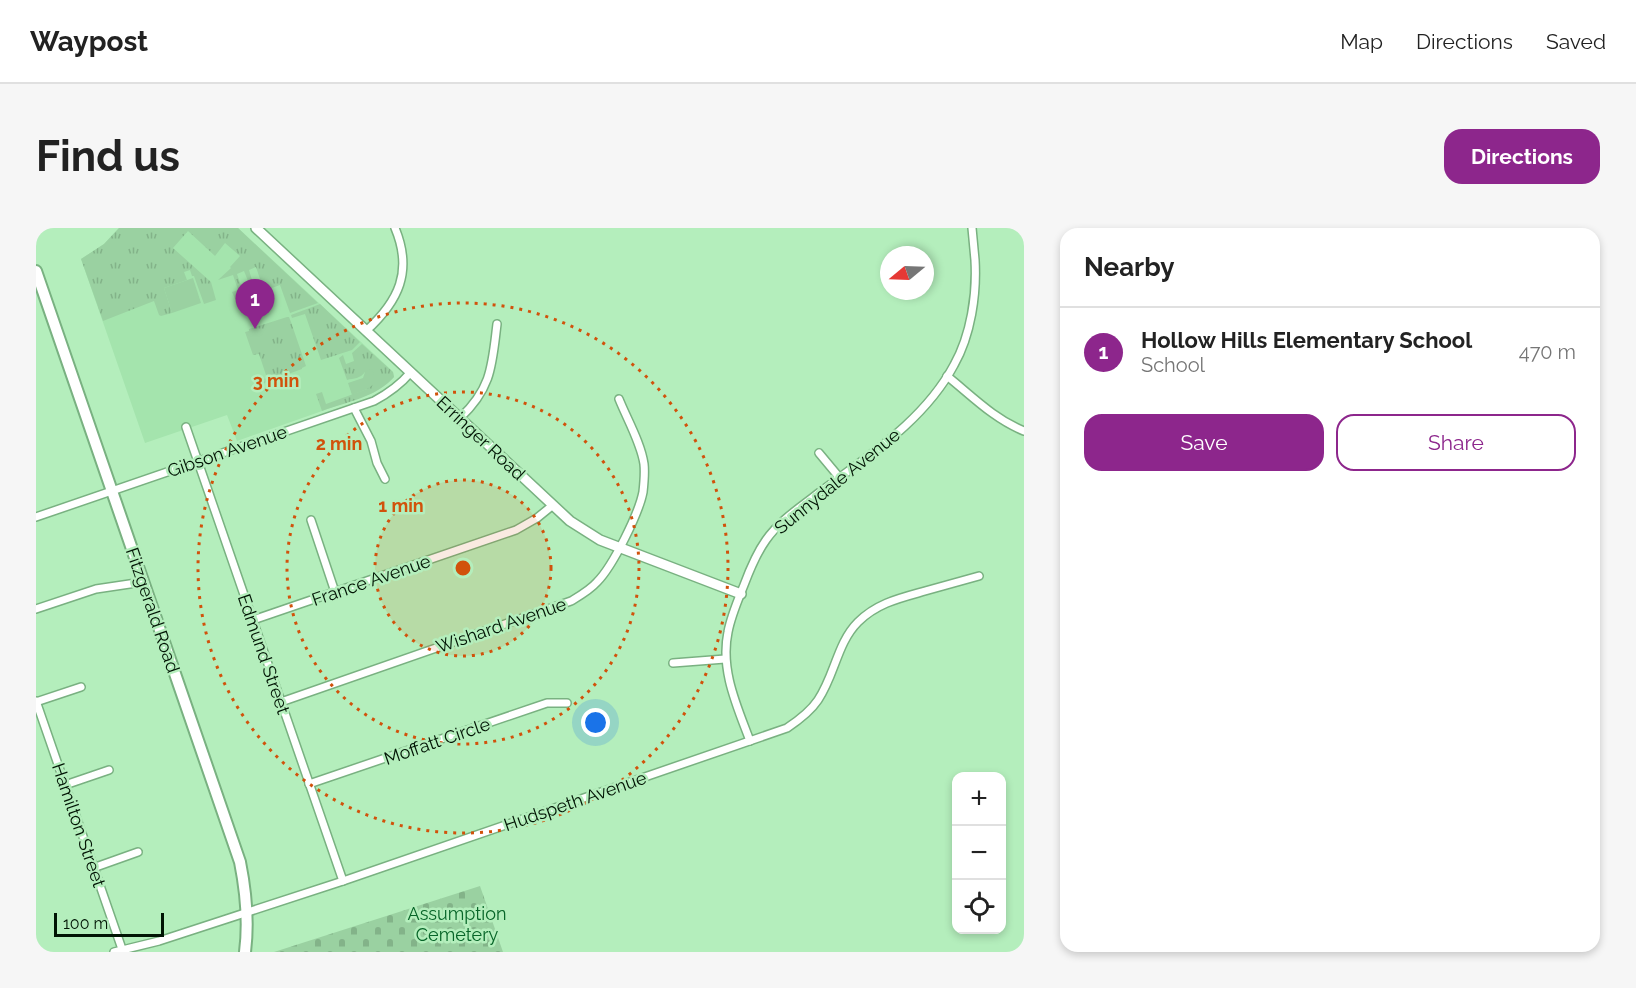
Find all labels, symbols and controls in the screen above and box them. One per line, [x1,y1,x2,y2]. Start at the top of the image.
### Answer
text: Waypost [30,25,148,58]
text: Map [1340,29,1383,54]
text: Directions [1416,29,1513,54]
text: Saved [1546,29,1606,54]
button: Directions [1444,129,1600,184]
text: Find us [36,132,180,181]
north arrow [880,246,934,300]
text: Nearby [1084,252,1174,282]
pin: 1 [236,279,274,329]
text: Hollow Hills Elementary School [1141,327,1472,353]
text: 1 [1099,340,1108,364]
text: 470 m [1519,340,1576,364]
text: School [1141,353,1205,377]
text: 3 min [253,370,299,391]
street label: Erringer Road [432,392,530,484]
button: Save [1084,414,1324,471]
button: Share [1336,414,1576,471]
street label: Gibson Avenue [164,421,290,481]
street label: Sunnydale Avenue [770,424,904,538]
text: 2 min [316,433,362,454]
text: 1 min [378,495,424,516]
street label: Fitzgerald Road [122,545,184,675]
street label: France Avenue [309,550,433,610]
centre of rings [453,558,473,578]
street label: Edmund Street [234,591,294,717]
street label: Wishard Avenue [433,593,569,657]
your location [581,708,610,737]
street label: Moffatt Circle [381,713,493,769]
street label: Hamilton Street [48,760,110,890]
street label: Hudspeth Avenue [501,767,649,835]
map controls [952,772,1006,934]
button: + [952,772,1006,826]
button: − [952,826,1006,880]
button: locate [952,880,1006,934]
park label: Assumption Cemetery [408,903,506,945]
scale bar [54,910,164,938]
text: 100 m [63,914,108,933]

